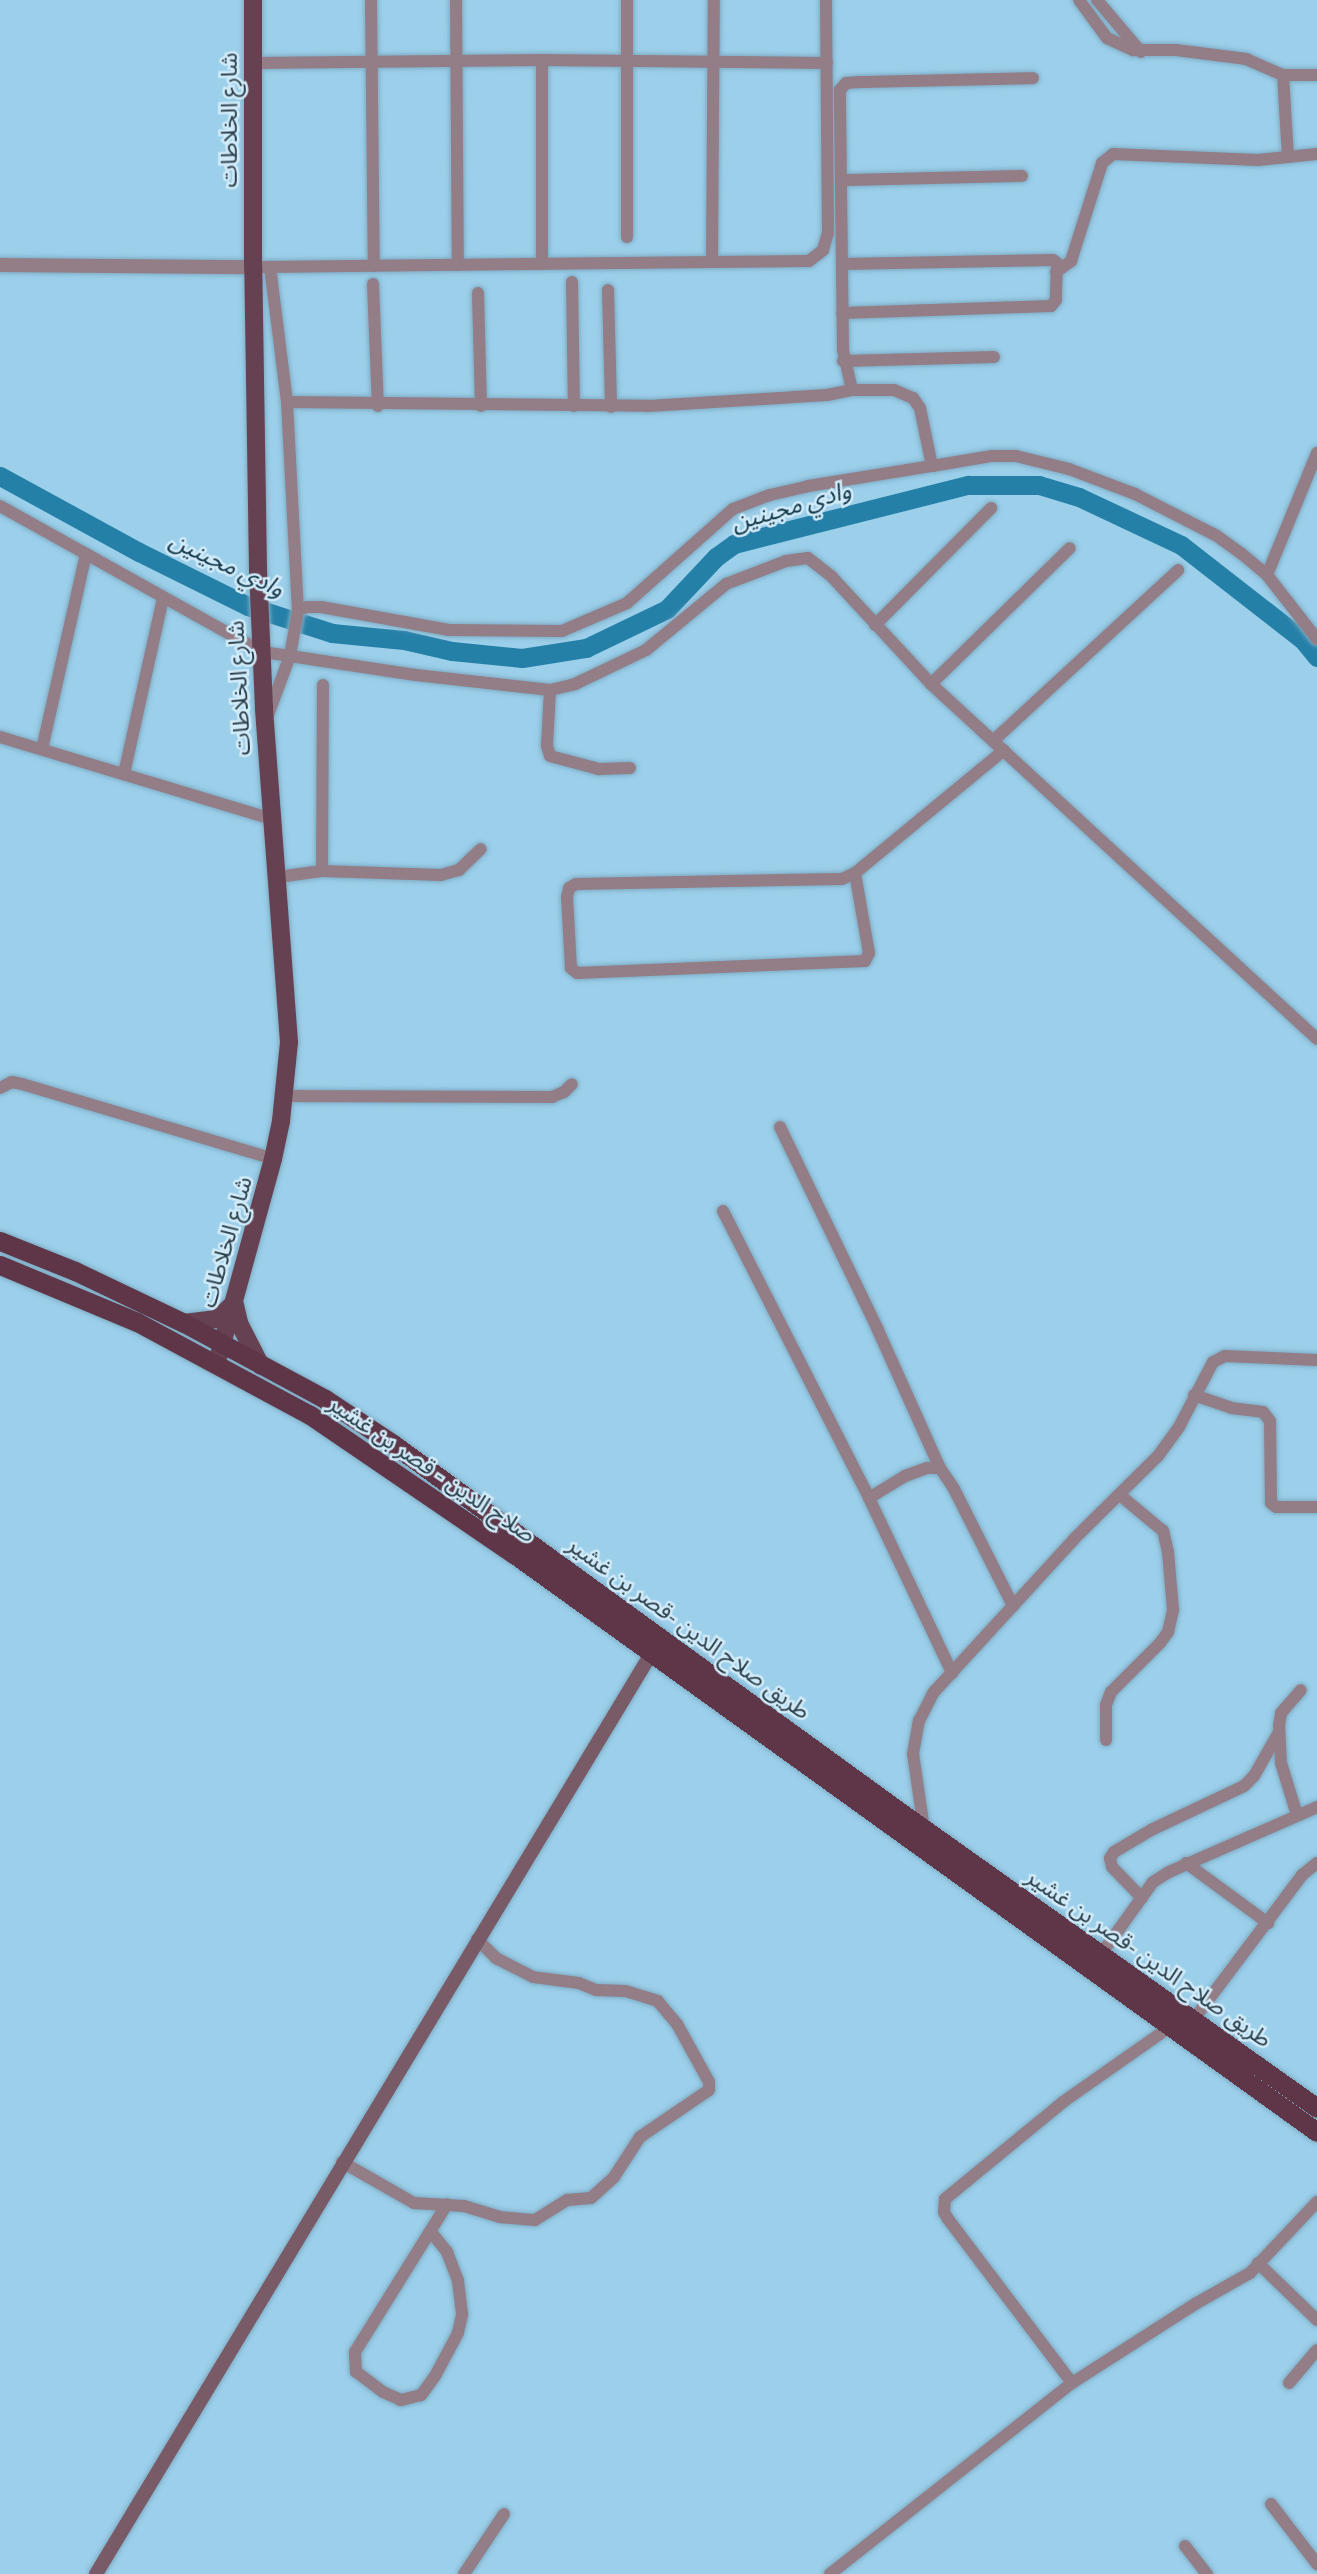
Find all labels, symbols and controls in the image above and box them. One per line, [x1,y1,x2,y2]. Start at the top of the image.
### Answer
street label: شارع الخلاطات [215,52,243,188]
water label: وادي مجينين [728,475,854,537]
water label: وادي مجينين [165,525,289,603]
street label: شارع الخلاطات [222,620,256,756]
street label: شارع الخلاطات [194,1173,258,1311]
street label: صلاح الدين - قصر بن غشير [323,1389,541,1549]
street label: طريق صلاح الدين -قصر بن غشير [562,1531,816,1725]
street label: طريق صلاح الدين -قصر بن غشير [1021,1863,1277,2053]

